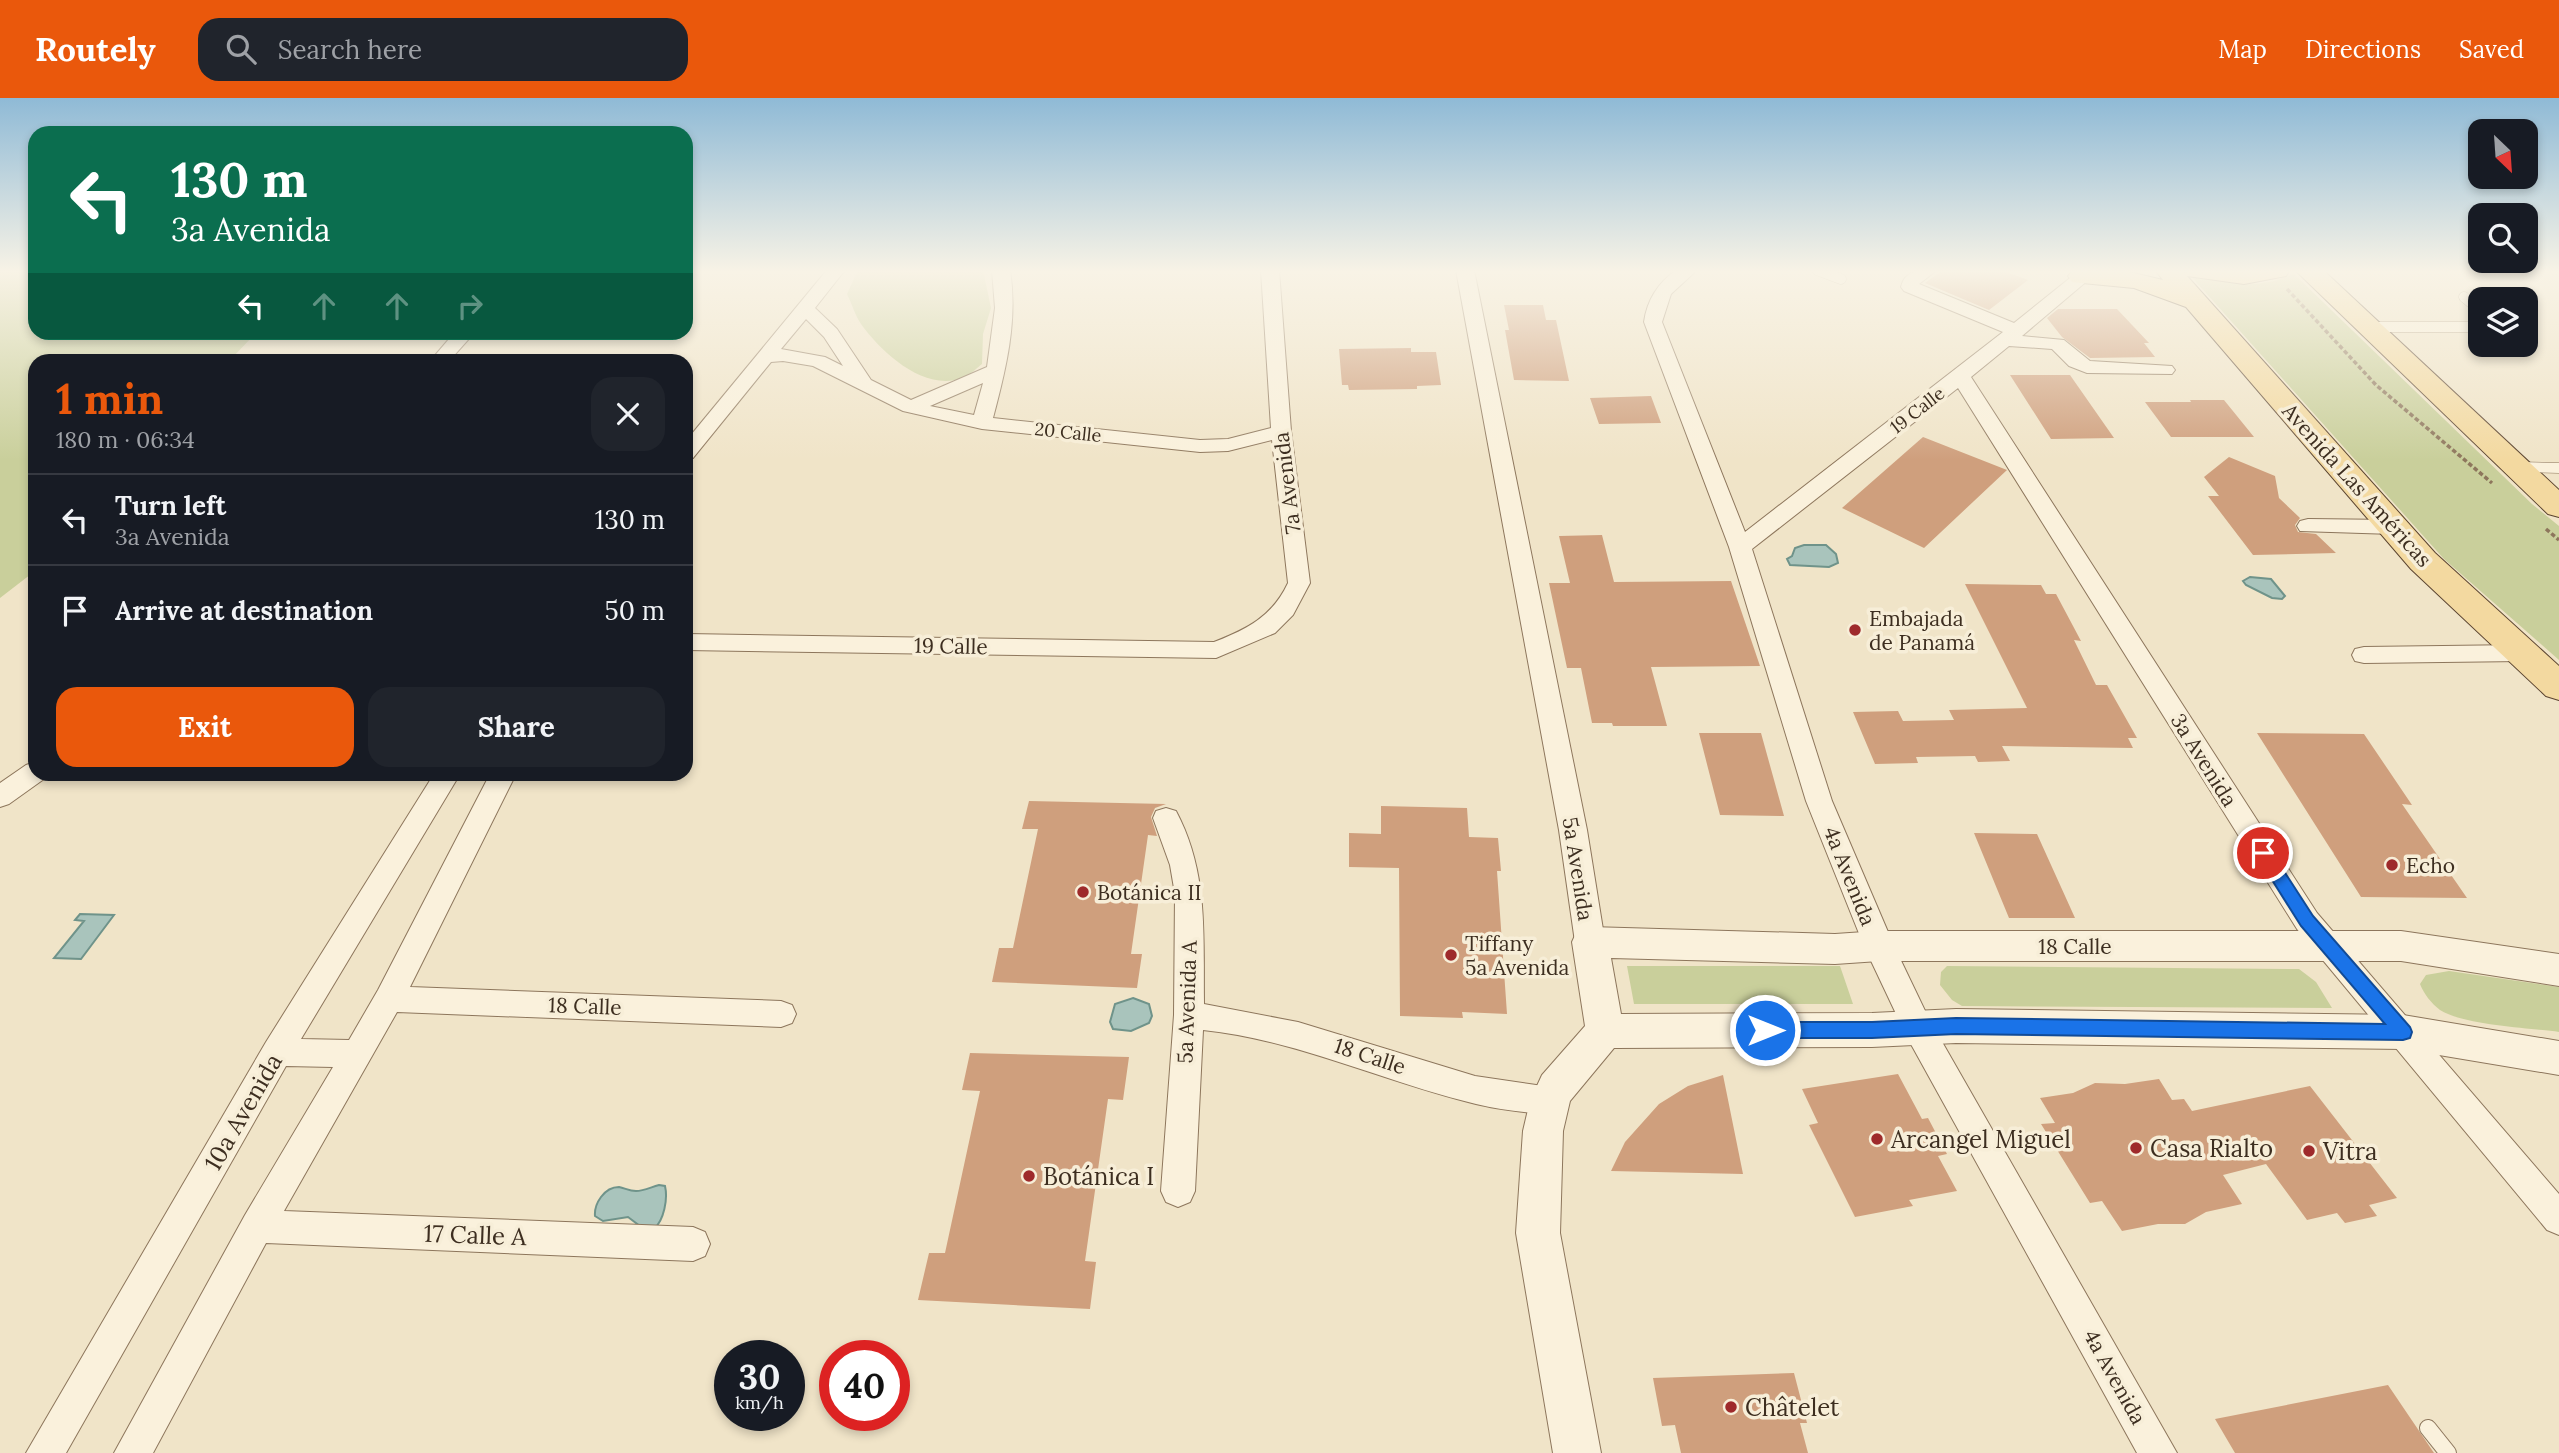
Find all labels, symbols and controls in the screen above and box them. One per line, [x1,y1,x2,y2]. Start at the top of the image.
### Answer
search box [198,18,688,81]
text: Routely [35,28,156,70]
icon: search [222,30,260,68]
text: Search here [278,33,422,66]
text: Map [2218,34,2267,65]
text: Directions [2305,34,2421,65]
text: Saved [2459,34,2524,65]
north arrow [2468,119,2538,189]
map controls [2468,119,2538,357]
text: 130 m [171,148,307,210]
icon: left [56,154,147,245]
button: search [2468,203,2538,273]
text: 3a Avenida [171,209,331,250]
icon: left [232,287,270,325]
icon: ahead [305,287,343,325]
icon: ahead [378,287,416,325]
icon: right [451,287,489,325]
button: layers [2468,287,2538,357]
text: 1 min [56,372,163,426]
button: close [591,377,665,451]
street label: 19 Calle [1885,381,1949,438]
street label: Avenida Las Américas [2276,397,2438,572]
street label: 20 Calle [1033,417,1103,447]
text: 180 m · 06:34 [56,425,195,454]
street label: 7a Avenida [1267,430,1307,536]
text: Turn left [115,489,226,522]
icon: left [56,501,94,539]
text: 130 m [595,503,665,536]
text: 3a Avenida [115,522,230,551]
icon: arrive [56,592,94,630]
text: Arrive at destination [115,594,373,627]
text: 50 m [605,594,665,627]
place label: Embajada de Panamá [1869,605,1975,656]
marker: Embajada de Panamá [1847,622,1863,638]
street label: 19 Calle [914,632,988,660]
button: Exit [56,687,354,767]
button: Share [368,687,665,767]
street label: 3a Avenida [2165,708,2243,812]
street label: 5a Avenida [1556,815,1600,923]
street label: 4a Avenida [1818,823,1882,930]
pin [2233,823,2293,883]
icon: arrive [2244,834,2282,872]
place label: Echo [2406,852,2455,879]
marker: Echo [2384,857,2400,873]
place label: Botánica II [1097,879,1202,906]
marker: Botánica II [1075,884,1091,900]
place label: Tiffany 5a Avenida [1465,930,1570,981]
street label: 18 Calle [2038,933,2112,960]
street label: 5a Avenida A [1171,939,1203,1064]
marker: Tiffany 5a Avenida [1443,947,1459,963]
street label: 18 Calle [548,991,622,1021]
position arrow [1728,993,1802,1067]
street label: 18 Calle [1331,1032,1409,1080]
street label: 10a Avenida [197,1048,289,1176]
place label: Arcangel Miguel [1890,1124,2071,1155]
marker: Arcangel Miguel [1869,1131,1885,1147]
place label: Casa Rialto [2150,1133,2273,1164]
place label: Vitra [2322,1136,2377,1167]
marker: Casa Rialto [2128,1140,2144,1156]
marker: Vitra [2301,1143,2317,1159]
place label: Botánica I [1043,1161,1154,1192]
marker: Botánica I [1021,1168,1037,1184]
street label: 17 Calle A [423,1218,528,1252]
street label: 4a Avenida [2078,1325,2152,1429]
speed limit sign: 40 [819,1340,910,1431]
text: 30 [739,1354,780,1399]
text: km/h [735,1391,784,1414]
place label: Châtelet [1745,1392,1840,1423]
marker: Châtelet [1723,1399,1739,1415]

